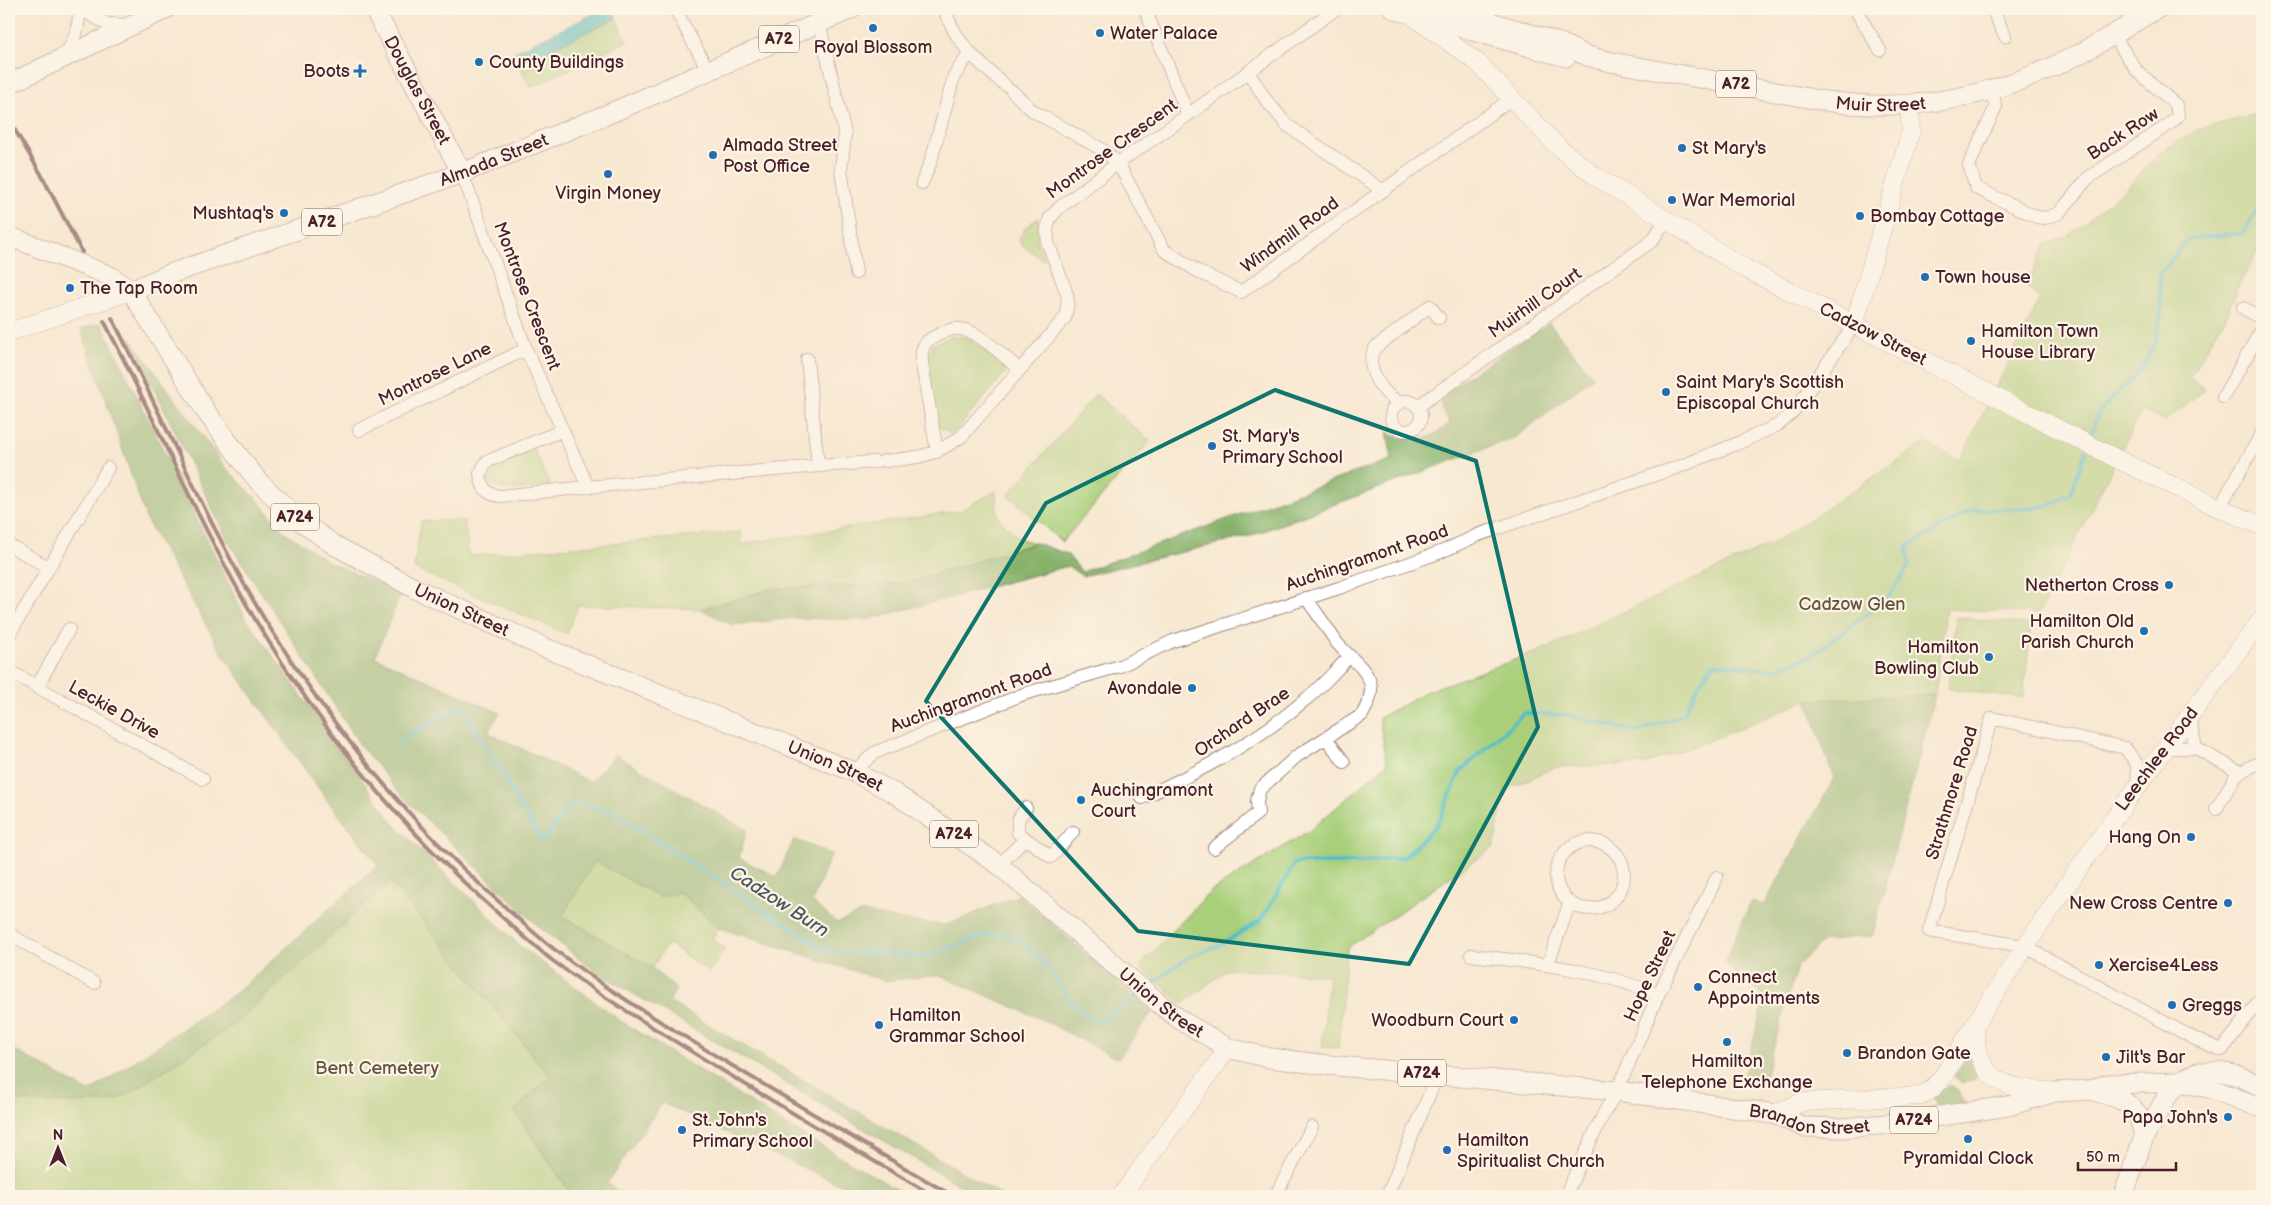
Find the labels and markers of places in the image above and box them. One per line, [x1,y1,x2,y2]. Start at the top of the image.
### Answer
marker: Royal Blossom [867,22,879,34]
place label: Water Palace [1110,23,1218,44]
marker: Water Palace [1094,27,1106,39]
place label: Royal Blossom [814,37,932,58]
place label: County Buildings [489,52,624,73]
marker: County Buildings [473,56,485,68]
place label: Boots [303,61,350,82]
marker: Boots [354,65,366,77]
place label: Almada Street Post Office [723,135,838,177]
place label: St Mary's [1692,138,1766,159]
marker: St Mary's [1676,142,1688,154]
marker: Almada Street Post Office [707,149,719,161]
marker: Virgin Money [602,168,614,180]
place label: Virgin Money [555,183,662,204]
place label: War Memorial [1682,190,1795,211]
marker: War Memorial [1666,194,1678,206]
place label: Mushtaq's [192,203,274,224]
place label: Bombay Cottage [1870,206,2005,227]
marker: Mushtaq's [278,207,290,219]
marker: Bombay Cottage [1854,210,1866,222]
place label: Town house [1935,267,2031,288]
marker: Town house [1919,271,1931,283]
place label: The Tap Room [80,278,198,299]
marker: The Tap Room [64,282,76,294]
place label: Hamilton Town House Library [1981,321,2098,363]
marker: Hamilton Town House Library [1965,335,1977,347]
place label: Saint Mary's Scottish Episcopal Church [1676,372,1844,414]
marker: Saint Mary's Scottish Episcopal Church [1660,386,1672,398]
place label: St. Mary's Primary School [1222,426,1343,468]
marker: St. Mary's Primary School [1206,440,1218,452]
place label: Netherton Cross [2025,575,2159,596]
marker: Netherton Cross [2163,579,2175,591]
place label: Hamilton Old Parish Church [2020,611,2134,653]
marker: Hamilton Old Parish Church [2138,625,2150,637]
place label: Hamilton Bowling Club [1874,637,1979,679]
marker: Hamilton Bowling Club [1983,651,1995,663]
place label: Avondale [1108,678,1182,699]
marker: Avondale [1186,682,1198,694]
place label: Auchingramont Court [1091,780,1214,822]
marker: Auchingramont Court [1075,794,1087,806]
place label: Hang On [2108,827,2181,848]
marker: Hang On [2185,831,2197,843]
place label: New Cross Centre [2069,893,2218,914]
marker: New Cross Centre [2222,897,2234,909]
place label: Xercise4Less [2108,955,2219,976]
marker: Xercise4Less [2093,959,2105,971]
place label: Connect Appointments [1708,967,1820,1009]
marker: Connect Appointments [1692,981,1704,993]
place label: Greggs [2182,995,2242,1016]
marker: Greggs [2166,999,2178,1011]
place label: Hamilton Grammar School [889,1005,1025,1047]
place label: Woodburn Court [1371,1010,1504,1031]
marker: Woodburn Court [1508,1014,1520,1026]
marker: Hamilton Grammar School [873,1019,885,1031]
marker: Hamilton Telephone Exchange [1721,1036,1733,1048]
place label: Brandon Gate [1857,1043,1971,1064]
marker: Brandon Gate [1841,1047,1853,1059]
place label: Jilt's Bar [2116,1047,2186,1068]
place label: Hamilton Telephone Exchange [1641,1051,1813,1093]
marker: Jilt's Bar [2100,1051,2112,1063]
place label: Papa John's [2122,1107,2218,1128]
place label: St. John's Primary School [692,1110,813,1152]
marker: Papa John's [2222,1111,2234,1123]
marker: St. John's Primary School [676,1124,688,1136]
place label: Hamilton Spiritualist Church [1457,1130,1605,1172]
marker: Pyramidal Clock [1962,1133,1974,1145]
marker: Hamilton Spiritualist Church [1441,1144,1453,1156]
place label: Pyramidal Clock [1903,1148,2033,1169]

